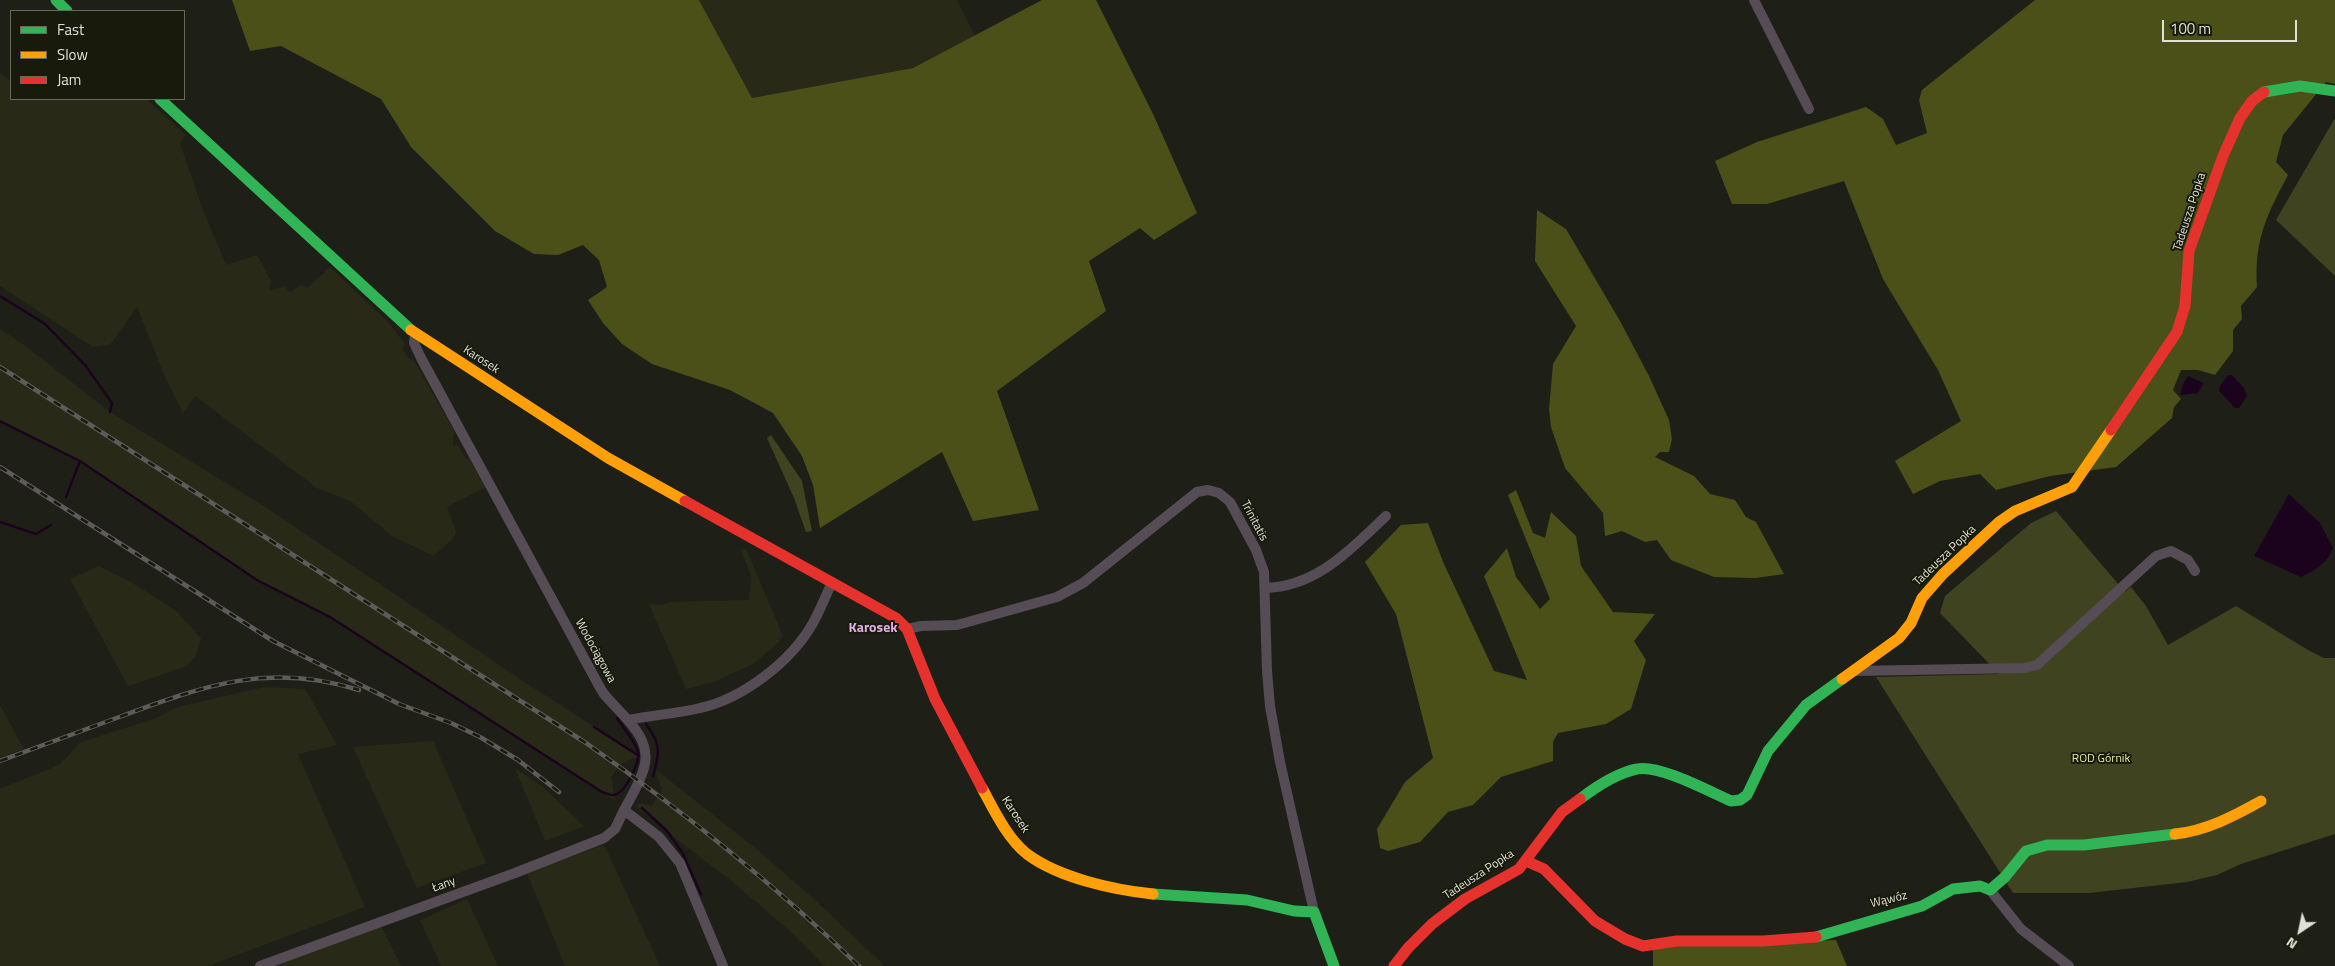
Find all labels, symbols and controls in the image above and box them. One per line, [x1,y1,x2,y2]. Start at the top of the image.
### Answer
legend [10,10,185,100]
scale bar [2165,10,2300,42]
text: 100 m [2170,17,2211,40]
text: Fast [57,18,84,41]
text: Slow [57,43,88,66]
text: Jam [57,68,81,91]
street label: Tadeusza Popka [2171,171,2209,253]
street label: Karosek [460,343,502,377]
street label: Trinitatis [1237,498,1271,544]
street label: Tadeusza Popka [1911,523,1979,589]
street label: Wodociągowa [572,617,618,685]
district label: Karosek [849,621,897,637]
park label: ROD Górnik [2072,752,2130,766]
street label: Karosek [998,794,1032,836]
street label: Tadeusza Popka [1441,847,1517,903]
street label: Łany [430,874,458,896]
street label: Wąwóz [1869,889,1909,911]
north arrow [2275,906,2325,956]
text: N [2281,932,2301,955]

